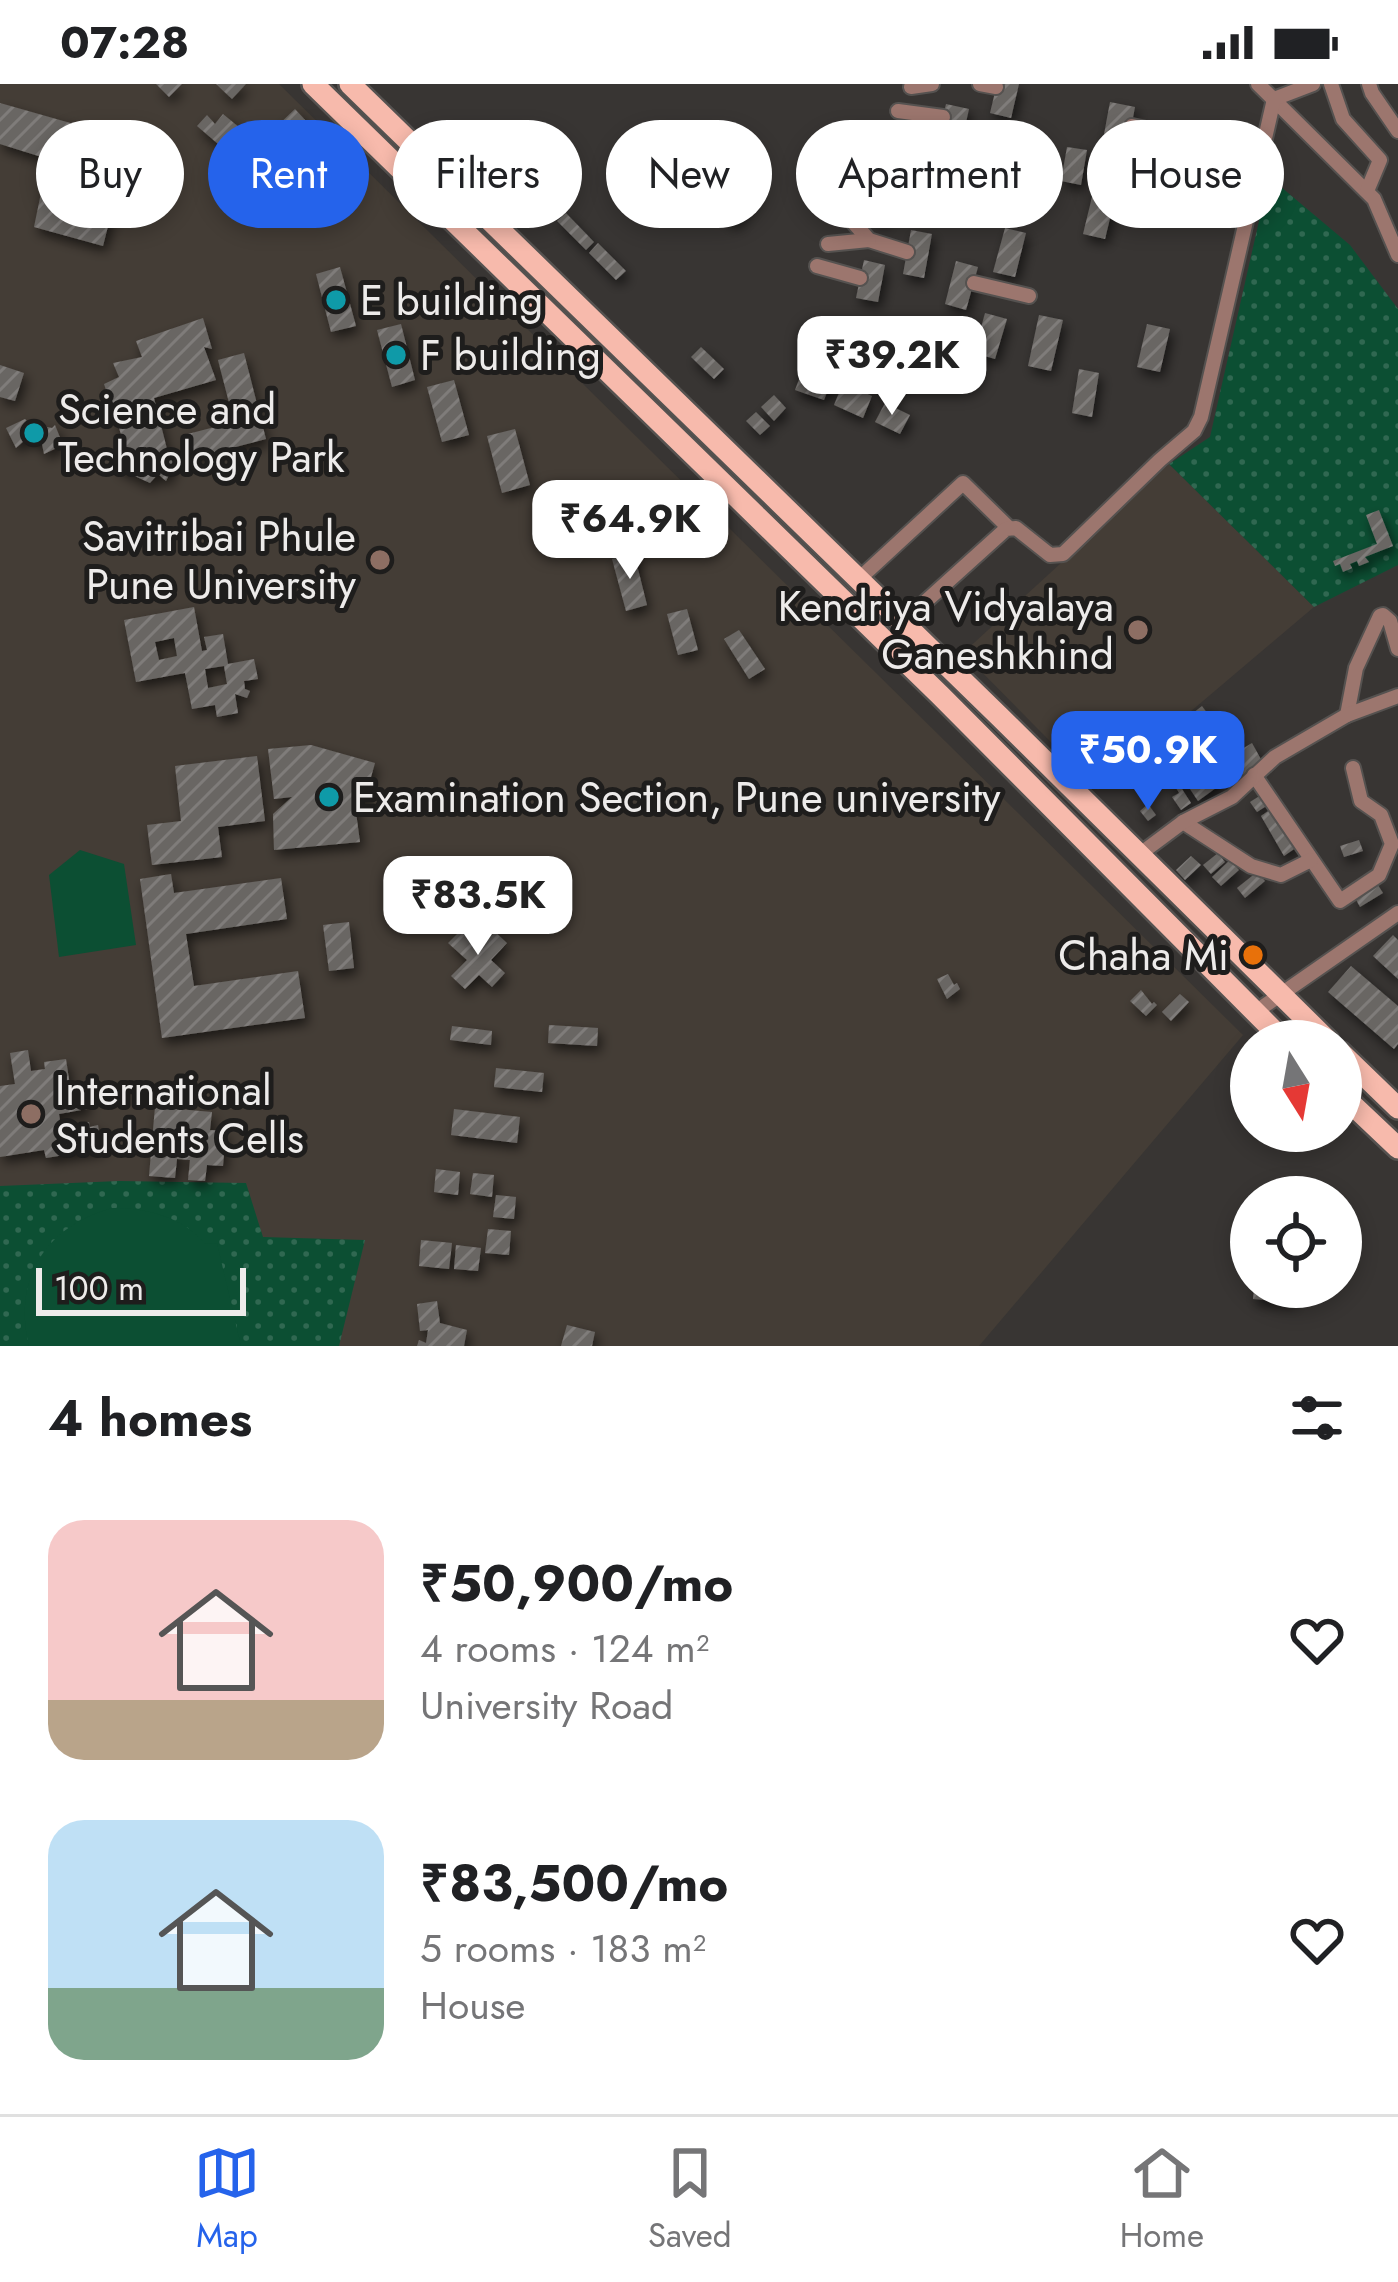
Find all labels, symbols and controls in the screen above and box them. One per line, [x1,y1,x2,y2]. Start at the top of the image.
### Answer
text: 07:28 [60,10,189,75]
chip: Buy [36,120,184,228]
chip: Rent [208,120,369,228]
chip: Filters [393,120,582,228]
chip: New [606,120,772,228]
chip: Apartment [796,120,1063,228]
chip: House [1087,120,1284,228]
place label: E building [360,270,543,331]
marker: E building [323,287,349,313]
pin: ₹39.2K [794,316,990,418]
place label: F building [420,325,601,386]
text: ₹39.2K [824,326,960,383]
marker: F building [383,342,409,368]
place label: Science and Technology Park [58,379,345,488]
marker: Science and Technology Park [21,420,47,446]
pin: ₹64.9K [532,480,728,582]
text: ₹64.9K [559,490,701,547]
place label: Savitribai Phule Pune University [82,506,357,615]
marker: Savitribai Phule Pune University [367,547,393,573]
place label: Kendriya Vidyalaya Ganeshkhind [778,576,1114,685]
marker: Kendriya Vidyalaya Ganeshkhind [1125,617,1151,643]
pin: ₹50.9K [1050,711,1246,813]
text: ₹50.9K [1078,721,1218,778]
place label: Examination Section, Pune university [353,767,1001,828]
marker: Examination Section, Pune university [316,784,342,810]
pin: ₹83.5K [380,856,576,958]
text: ₹83.5K [410,866,546,923]
place label: Chaha Mi [1058,925,1229,986]
marker: Chaha Mi [1240,942,1266,968]
north arrow [1230,1020,1362,1152]
map controls [1230,1020,1362,1308]
place label: International Students Cells [55,1060,304,1169]
marker: International Students Cells [18,1101,44,1127]
button: locate [1230,1176,1362,1308]
scale bar [36,1262,246,1315]
text: 100 m [54,1265,144,1312]
text: 4 homes [48,1381,252,1455]
icon: filters [1284,1385,1350,1451]
text: ₹50,900/mo [420,1546,733,1620]
icon: home [144,1568,288,1712]
icon: heart [1284,1607,1350,1673]
text: 4 rooms · 124 m² [420,1620,709,1677]
text: University Road [420,1677,673,1734]
text: ₹83,500/mo [420,1846,728,1920]
icon: home [144,1868,288,2012]
icon: heart [1284,1907,1350,1973]
text: 5 rooms · 183 m² [420,1920,706,1977]
text: House [420,1977,525,2034]
tab: Map [194,2140,260,2259]
tab: Saved [648,2140,732,2259]
tab: Home [1120,2140,1204,2259]

